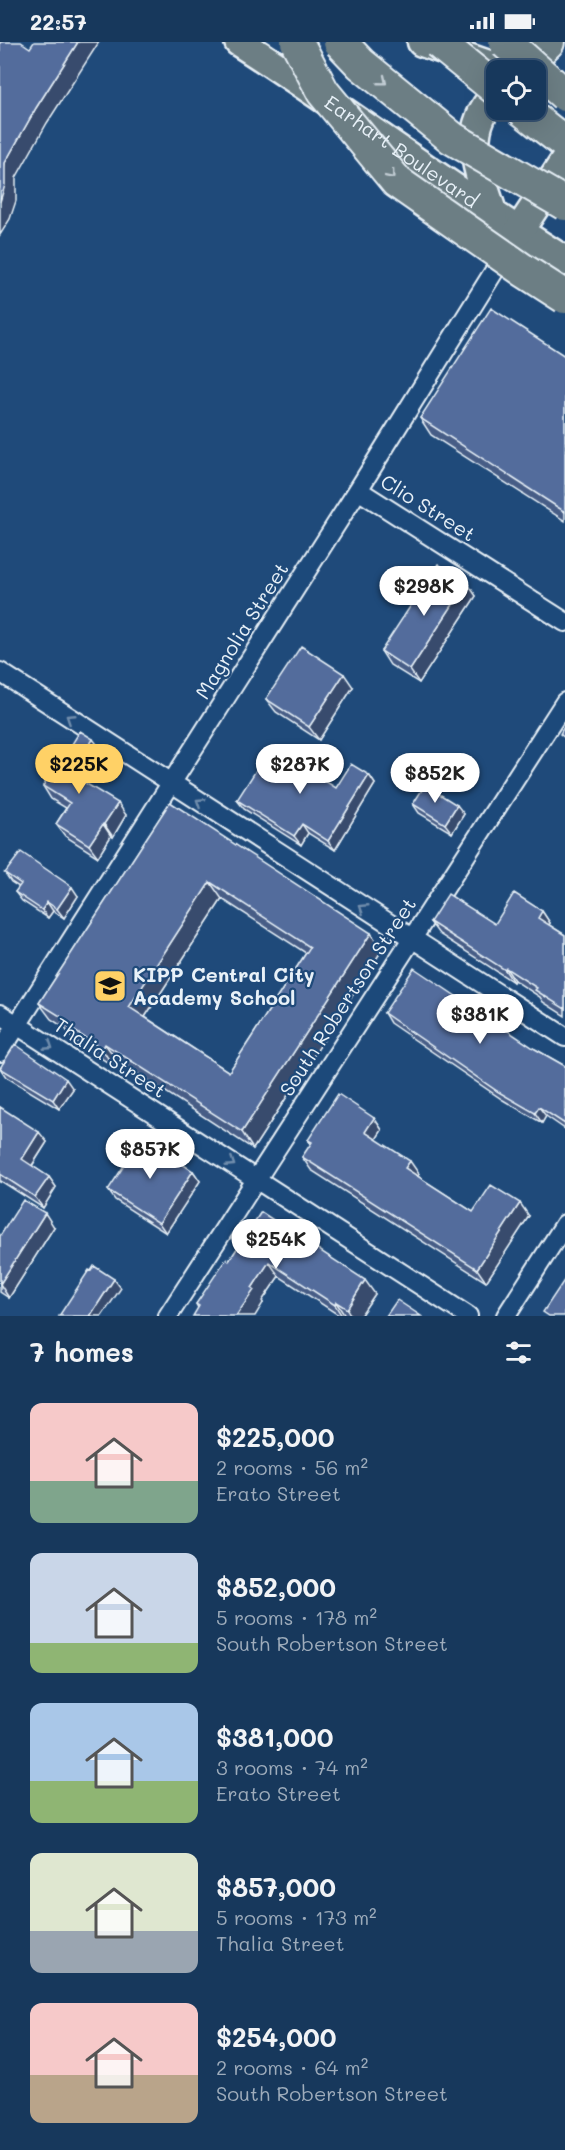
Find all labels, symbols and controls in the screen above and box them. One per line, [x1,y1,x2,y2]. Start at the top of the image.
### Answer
text: 22:57 [30,7,87,36]
map controls [486,60,546,120]
button: locate [486,60,546,120]
one-way arrow [377,74,388,85]
street label: Earhart Boulevard [320,89,484,213]
one-way arrow [384,168,395,179]
street label: Clio Street [376,468,481,547]
street label: Magnolia Street [189,557,294,704]
pin: $298K [382,566,466,617]
text: $298K [393,572,455,598]
one-way arrow [66,713,76,725]
pin: $225K [37,744,121,795]
pin: $287K [258,744,342,795]
text: $225K [49,750,109,776]
text: $287K [270,750,330,776]
pin: $852K [393,753,477,804]
text: $852K [405,759,465,785]
one-way arrow [196,798,207,809]
street label: South Robertson Street [273,892,421,1101]
one-way arrow [359,905,370,916]
place label: KIPP Central City Academy School [133,961,315,1010]
school or university icon: KIPP Central City Academy School [92,968,128,1004]
pin: $381K [438,994,522,1045]
text: $381K [451,1000,509,1026]
street label: Thalia Street [50,1011,172,1103]
one-way arrow [43,1038,53,1050]
pin: $857K [108,1129,192,1180]
text: $857K [120,1135,180,1161]
one-way arrow [224,1155,235,1166]
pin: $254K [234,1219,318,1270]
text: $254K [245,1225,307,1251]
text: 7 homes [30,1335,134,1369]
icon: filters [502,1336,535,1369]
text: $225,000 [216,1420,334,1454]
icon: home [78,1427,150,1499]
text: 2 rooms · 56 m² [216,1454,368,1480]
text: Erato Street [216,1480,341,1506]
text: $852,000 [216,1570,336,1604]
icon: home [78,1577,150,1649]
text: 5 rooms · 178 m² [216,1604,377,1630]
text: South Robertson Street [216,1630,448,1656]
text: $381,000 [216,1720,333,1754]
icon: home [78,1727,150,1799]
text: 3 rooms · 74 m² [216,1754,368,1780]
text: Erato Street [216,1780,341,1806]
text: $857,000 [216,1870,336,1904]
icon: home [78,1877,150,1949]
text: 5 rooms · 173 m² [216,1904,377,1930]
text: Thalia Street [216,1930,345,1956]
text: $254,000 [216,2020,336,2054]
icon: home [78,2027,150,2099]
text: 2 rooms · 64 m² [216,2054,368,2080]
text: South Robertson Street [216,2080,448,2106]

